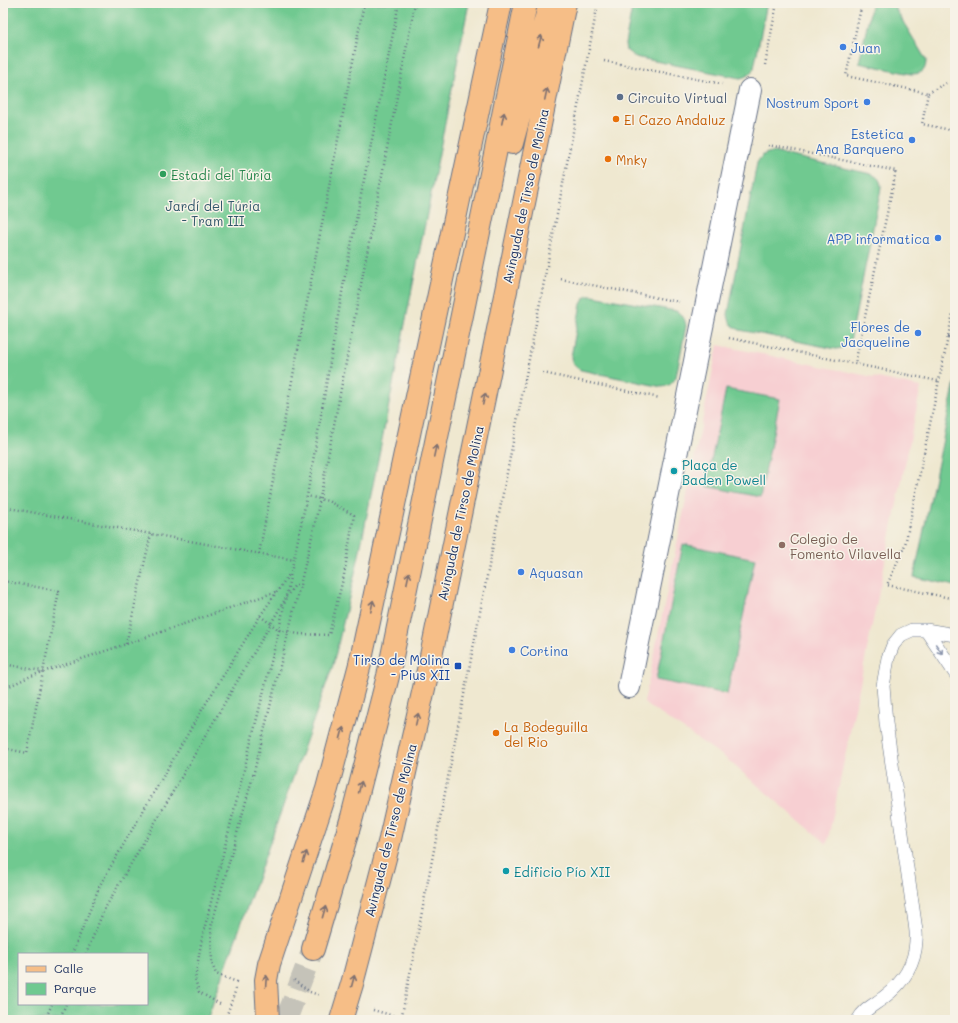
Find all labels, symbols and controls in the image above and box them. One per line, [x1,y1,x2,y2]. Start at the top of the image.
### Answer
one-way arrow [536,34,544,47]
place label: Juan [851,39,881,56]
marker: Juan [838,42,848,52]
one-way arrow [543,88,551,101]
place label: Circuito Virtual [628,89,727,106]
marker: Circuito Virtual [615,92,625,102]
place label: Nostrum Sport [766,94,859,111]
marker: Nostrum Sport [862,97,872,107]
street label: Avinguda de Tirso de Molina [498,107,552,285]
place label: El Cazo Andaluz [624,111,726,128]
one-way arrow [499,112,507,125]
marker: El Cazo Andaluz [611,114,621,124]
place label: Estetica Ana Barquero [815,125,904,157]
marker: Estetica Ana Barquero [907,135,917,145]
place label: Mnky [616,151,647,168]
marker: Mnky [603,154,613,164]
place label: Estadi del Túria [171,166,272,183]
marker: Estadi del Túria [158,169,168,179]
park label: Jardí del Túria - Tram III [166,197,260,229]
place label: APP informatica [827,230,930,247]
marker: APP informatica [933,233,943,243]
place label: Flores de Jacqueline [841,318,910,350]
marker: Flores de Jacqueline [913,328,923,338]
one-way arrow [480,393,488,406]
street label: Avinguda de Tirso de Molina [433,424,487,602]
one-way arrow [431,445,439,458]
place label: Plaça de Baden Powell [682,456,766,488]
marker: Plaça de Baden Powell [669,466,679,476]
place label: Colegio de Fomento Vilavella [790,530,901,562]
marker: Colegio de Fomento Vilavella [777,540,787,550]
place label: Aquasan [529,564,583,581]
marker: Aquasan [516,567,526,577]
one-way arrow [405,572,413,585]
one-way arrow [369,600,377,613]
place label: Cortina [520,642,569,659]
one-way arrow [935,643,943,654]
marker: Cortina [507,645,517,655]
place label: Tirso de Molina - Pius XII [353,651,450,683]
marker: Tirso de Molina - Pius XII [453,661,463,671]
one-way arrow [414,712,422,725]
place label: La Bodeguilla del Rio [504,718,588,750]
one-way arrow [339,727,346,740]
marker: La Bodeguilla del Rio [491,728,501,738]
street label: Avinguda de Tirso de Molina [360,741,420,919]
one-way arrow [357,780,364,793]
one-way arrow [302,851,309,864]
place label: Edificio Pío XII [514,863,610,880]
marker: Edificio Pío XII [501,866,511,876]
one-way arrow [321,905,328,918]
legend [18,953,148,1005]
text: Calle [54,960,84,976]
one-way arrow [349,974,357,987]
one-way arrow [263,975,270,988]
text: Parque [54,980,97,996]

